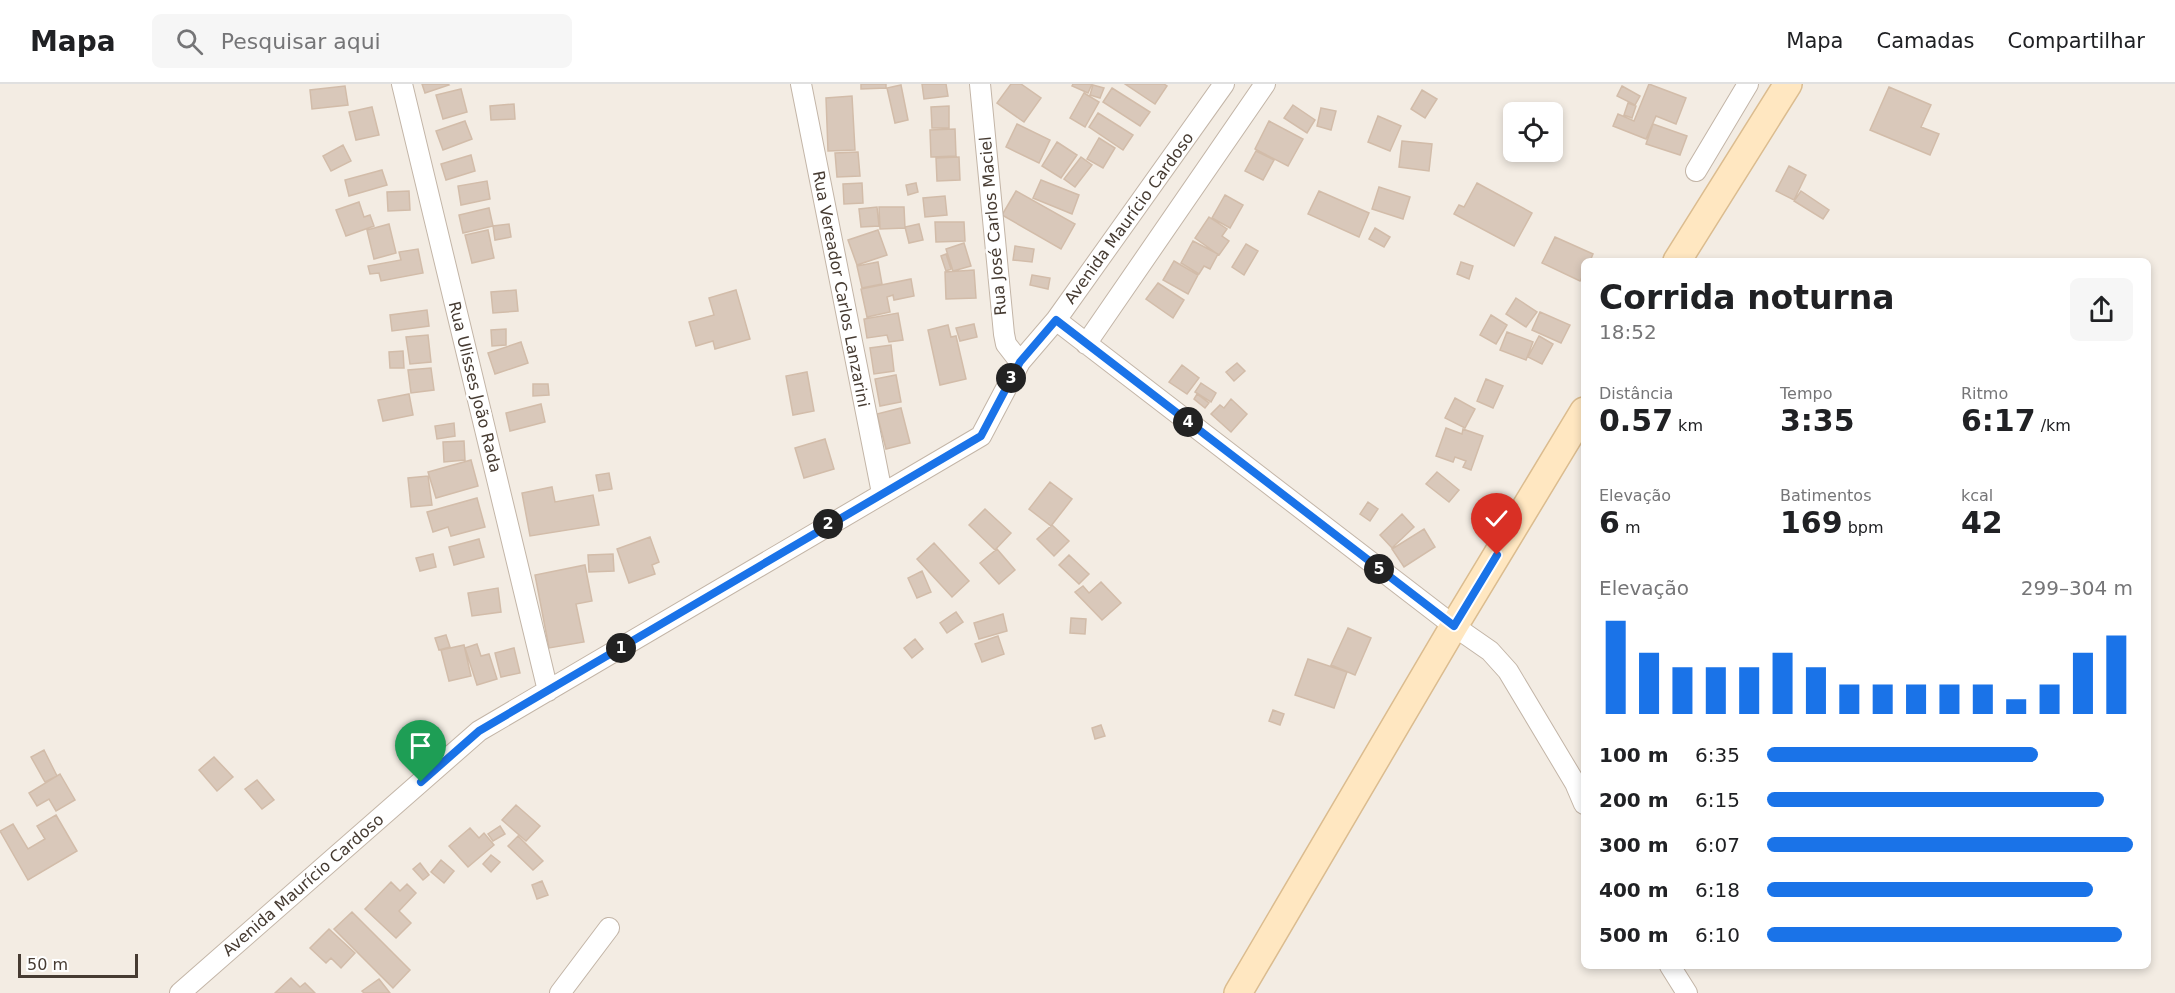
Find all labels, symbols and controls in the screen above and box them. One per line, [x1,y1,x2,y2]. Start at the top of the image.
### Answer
search box [152,14,572,68]
text: Mapa [30,25,116,58]
icon: search [173,25,206,58]
text: Pesquisar aqui [221,29,381,54]
text: Mapa [1786,29,1843,53]
text: Camadas [1876,29,1974,53]
text: Compartilhar [2007,29,2145,53]
map controls [1503,102,1563,162]
button: locate [1503,102,1563,162]
street label: Avenida Maurício Cardoso [1060,129,1198,307]
street label: Rua José Carlos Maciel [976,136,1010,316]
street label: Rua Vereador Carlos Lanzarini [809,169,873,409]
text: Corrida noturna [1599,278,1895,317]
button: share [2070,278,2133,341]
street label: Rua Ulisses João Rada [445,299,505,475]
text: 18:52 [1599,320,1657,344]
pin: 3 [996,363,1026,393]
text: 3 [1005,368,1017,387]
text: Distância [1599,384,1673,403]
text: Tempo [1780,384,1832,403]
text: Ritmo [1961,384,2008,403]
text: 0.57 [1599,403,1673,438]
text: 3:35 [1780,403,1855,438]
text: 6:17 [1961,403,2036,438]
pin: 4 [1173,407,1203,437]
text: 4 [1182,412,1194,431]
text: km [1673,416,1703,435]
text: /km [2036,416,2071,435]
text: Elevação [1599,486,1671,505]
text: Batimentos [1780,486,1871,505]
text: kcal [1961,486,1993,505]
pin [1471,493,1522,555]
icon: check [1480,502,1513,535]
text: 6 [1599,505,1620,540]
text: 169 [1780,505,1843,540]
text: 42 [1961,505,2003,540]
pin: 2 [813,509,843,539]
text: 2 [822,514,834,533]
text: m [1620,518,1641,537]
text: bpm [1843,518,1884,537]
pin: 5 [1364,554,1394,584]
text: 5 [1373,559,1385,578]
text: Elevação [1599,576,1689,600]
text: 299–304 m [2021,576,2133,600]
pin: 1 [606,633,636,663]
text: 1 [615,638,627,657]
pin [395,720,446,782]
icon: arrive [404,729,437,762]
text: 100 m [1599,743,1669,767]
text: 6:35 [1695,743,1740,767]
text: 200 m [1599,788,1669,812]
text: 6:15 [1695,788,1740,812]
street label: Avenida Maurício Cardoso [219,810,387,960]
text: 300 m [1599,833,1669,857]
text: 6:07 [1695,833,1740,857]
text: 400 m [1599,878,1669,902]
text: 6:18 [1695,878,1740,902]
text: 500 m [1599,923,1669,947]
text: 6:10 [1695,923,1740,947]
scale bar [18,951,138,978]
text: 50 m [27,955,68,974]

